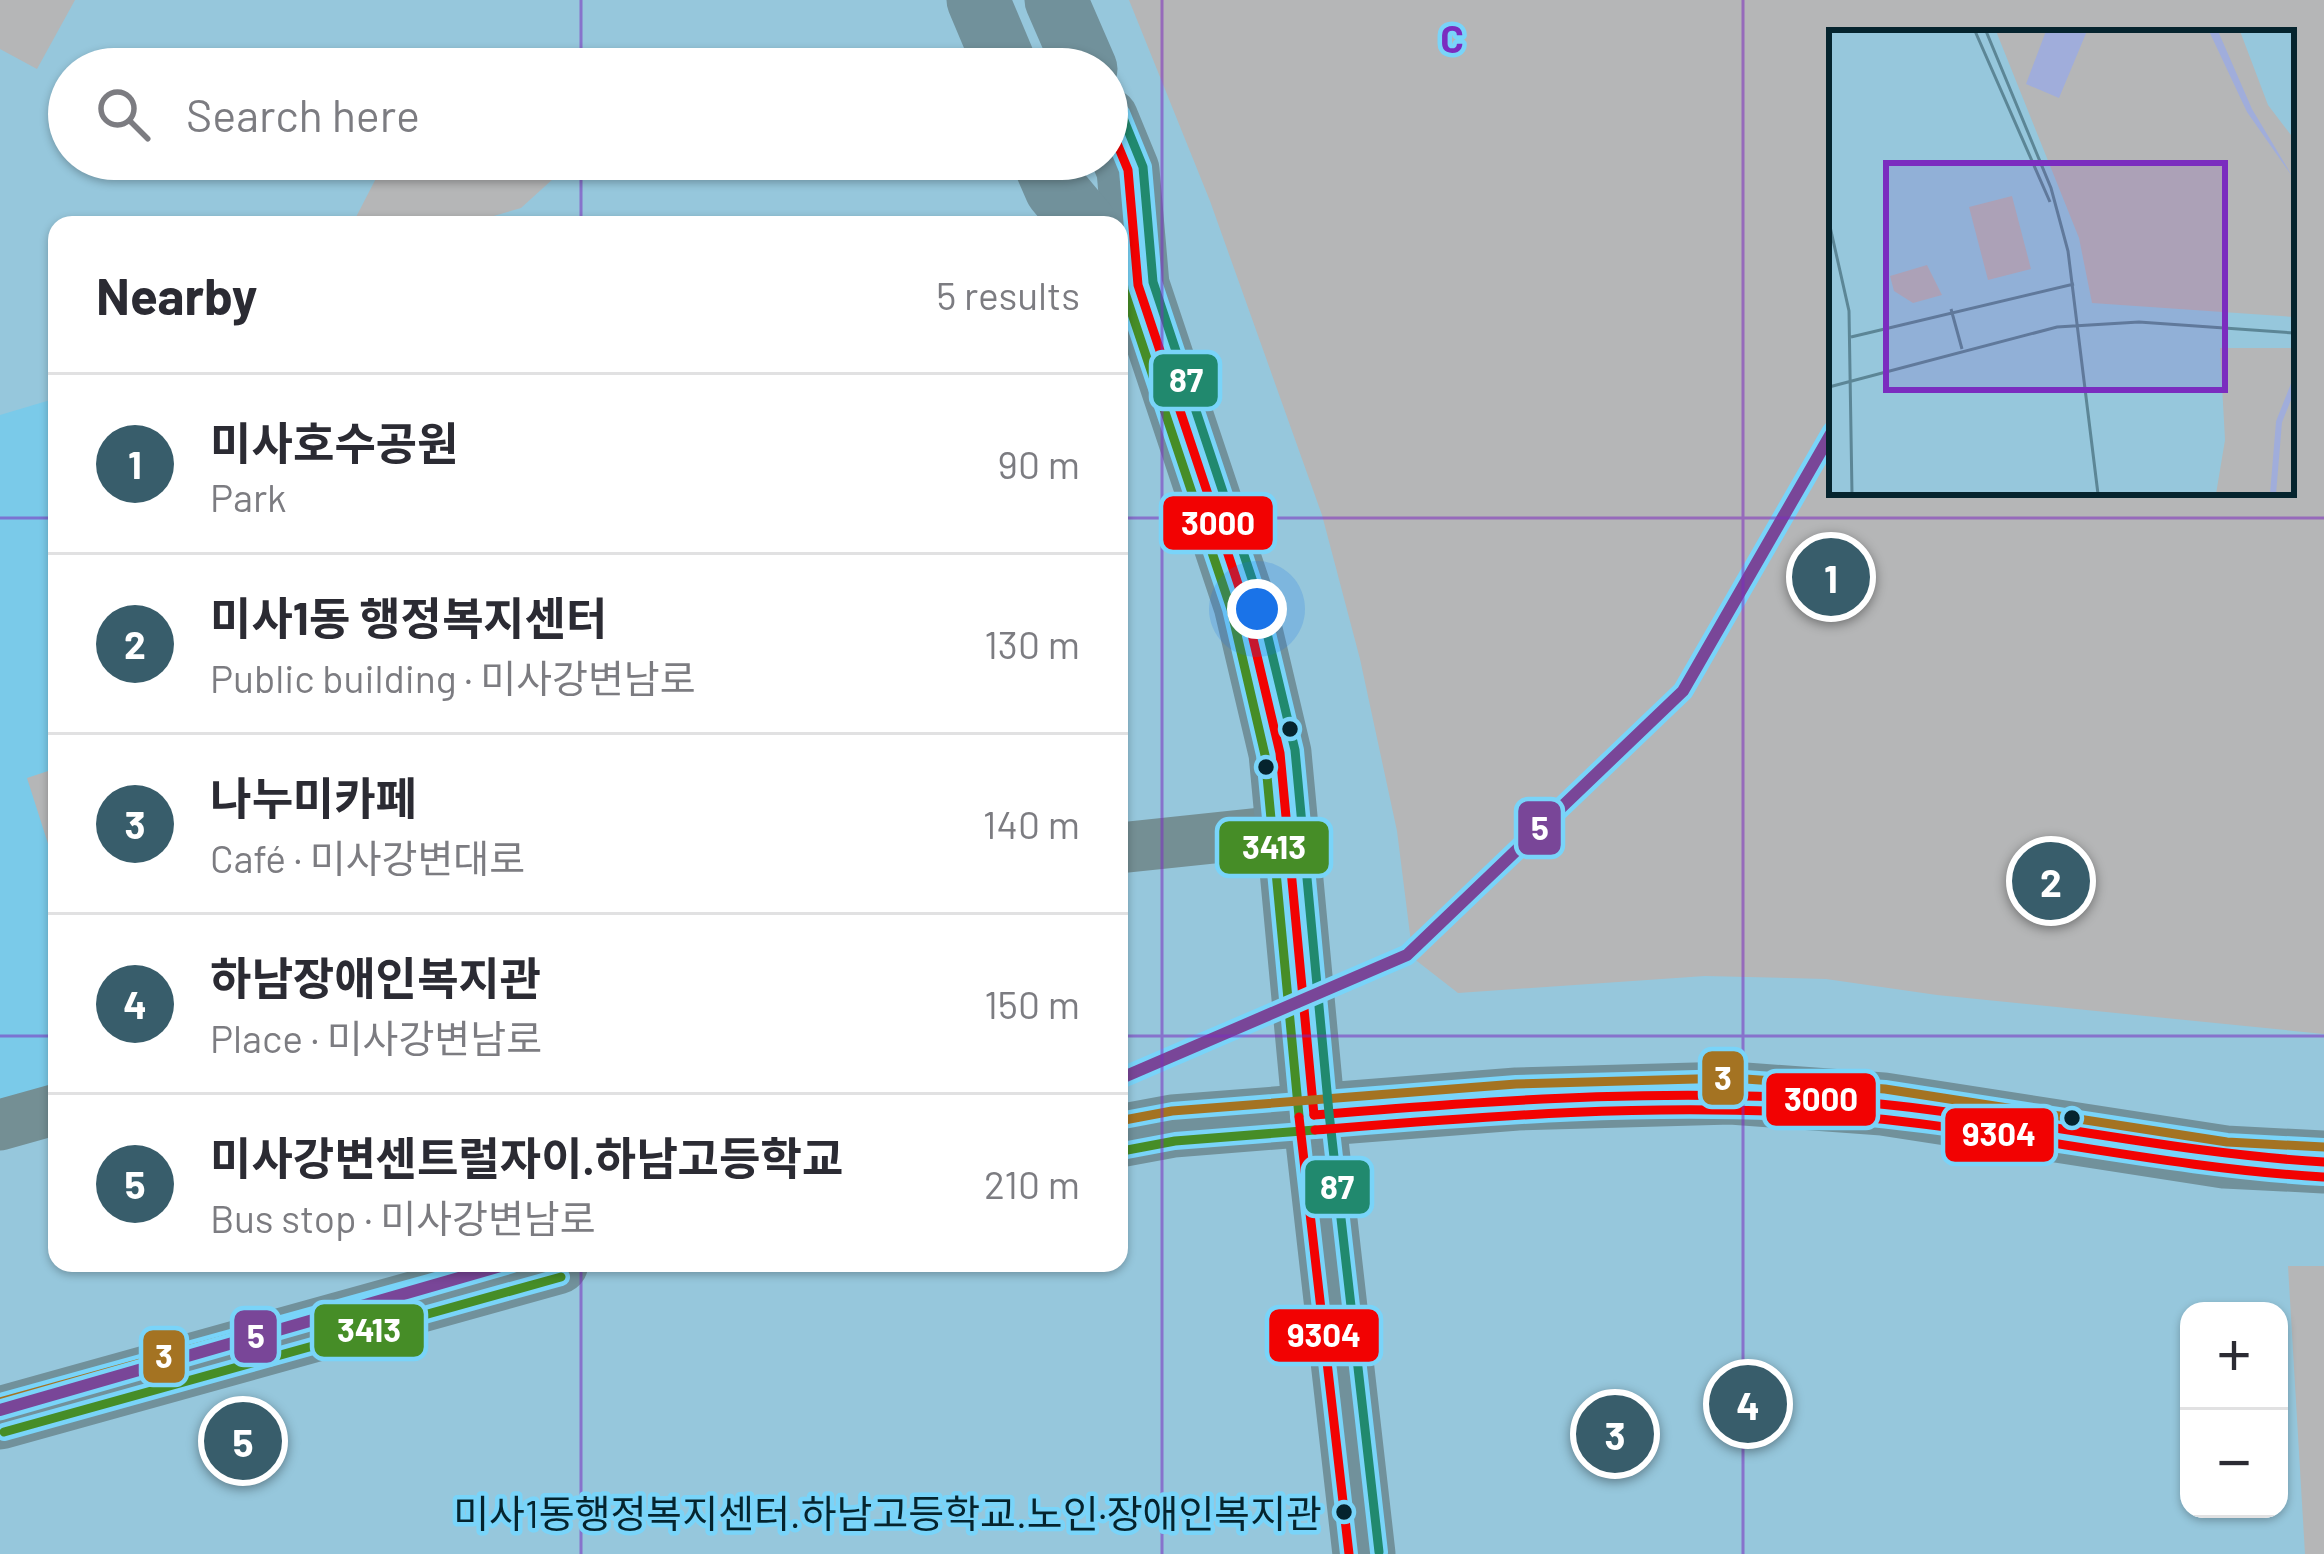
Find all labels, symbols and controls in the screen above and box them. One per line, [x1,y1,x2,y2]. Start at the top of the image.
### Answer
text: C [1440,14,1464,61]
inset map [1829,30,2294,495]
search box [48,48,1128,180]
icon: search [90,81,156,147]
text: Search here [186,87,420,141]
text: Nearby [96,264,257,325]
text: 5 results [936,271,1080,318]
line badge: 87 [1151,352,1220,409]
text: 87 [1169,359,1203,399]
text: 미사호수공원 [210,415,458,469]
text: 1 [128,440,142,487]
text: 90 m [998,440,1080,487]
text: Park [210,473,287,520]
line badge: 3000 [1161,494,1275,552]
text: 3000 [1181,502,1255,542]
pin: 1 [1792,532,1870,622]
your location [1227,579,1287,639]
text: 미사1동 행정복지센터 [210,590,608,644]
text: 2 [124,620,146,667]
text: 130 m [984,620,1080,667]
text: Public building · 미사강변남로 [210,654,696,701]
unlabelled marker [1279,718,1301,740]
unlabelled marker [1255,756,1277,778]
text: 나누미카페 [210,770,417,824]
line badge: 5 [1516,799,1563,857]
text: 3 [124,800,146,847]
text: 140 m [983,800,1080,847]
text: 5 [1531,807,1549,847]
line badge: 3413 [1217,819,1331,876]
text: 3413 [1242,826,1306,866]
text: Café · 미사강변대로 [210,834,525,881]
pin: 2 [2012,836,2090,926]
text: 하남장애인복지관 [210,950,541,1004]
text: 4 [123,980,147,1027]
text: 150 m [984,980,1080,1027]
text: Place · 미사강변남로 [210,1014,542,1061]
line badge: 3 [1700,1049,1746,1107]
text: 3 [1714,1057,1732,1097]
line badge: 3000 [1764,1071,1878,1128]
text: 3000 [1784,1078,1858,1118]
line badge: 9304 [1943,1106,2056,1164]
unlabelled marker [2061,1107,2083,1129]
text: 9304 [1962,1113,2036,1153]
text: 미사강변센트럴자이.하남고등학교 [210,1130,843,1184]
line badge: 87 [1303,1158,1372,1216]
text: 5 [124,1160,146,1207]
text: 210 m [984,1160,1080,1207]
text: 87 [1320,1166,1354,1206]
text: Bus stop · 미사강변남로 [210,1194,596,1241]
line badge: 3413 [312,1302,426,1359]
map controls [2180,1302,2288,1518]
button: + [2180,1302,2288,1410]
line badge: 9304 [1267,1307,1381,1364]
line badge: 5 [232,1308,279,1365]
text: 3413 [337,1309,401,1349]
text: 9304 [1287,1314,1361,1354]
text: 5 [247,1315,265,1355]
line badge: 3 [141,1328,187,1385]
text: 3 [155,1335,173,1375]
pin: 4 [1709,1359,1787,1449]
pin: 3 [1576,1389,1654,1479]
pin: 5 [204,1396,282,1486]
button: − [2180,1410,2288,1518]
place label: 미사1동행정복지센터.하남고등학교.노인·장애인복지관 [453,1489,1322,1536]
marker: 미사1동행정복지센터.하남고등학교.노인·장애인복지관 [1333,1501,1355,1523]

